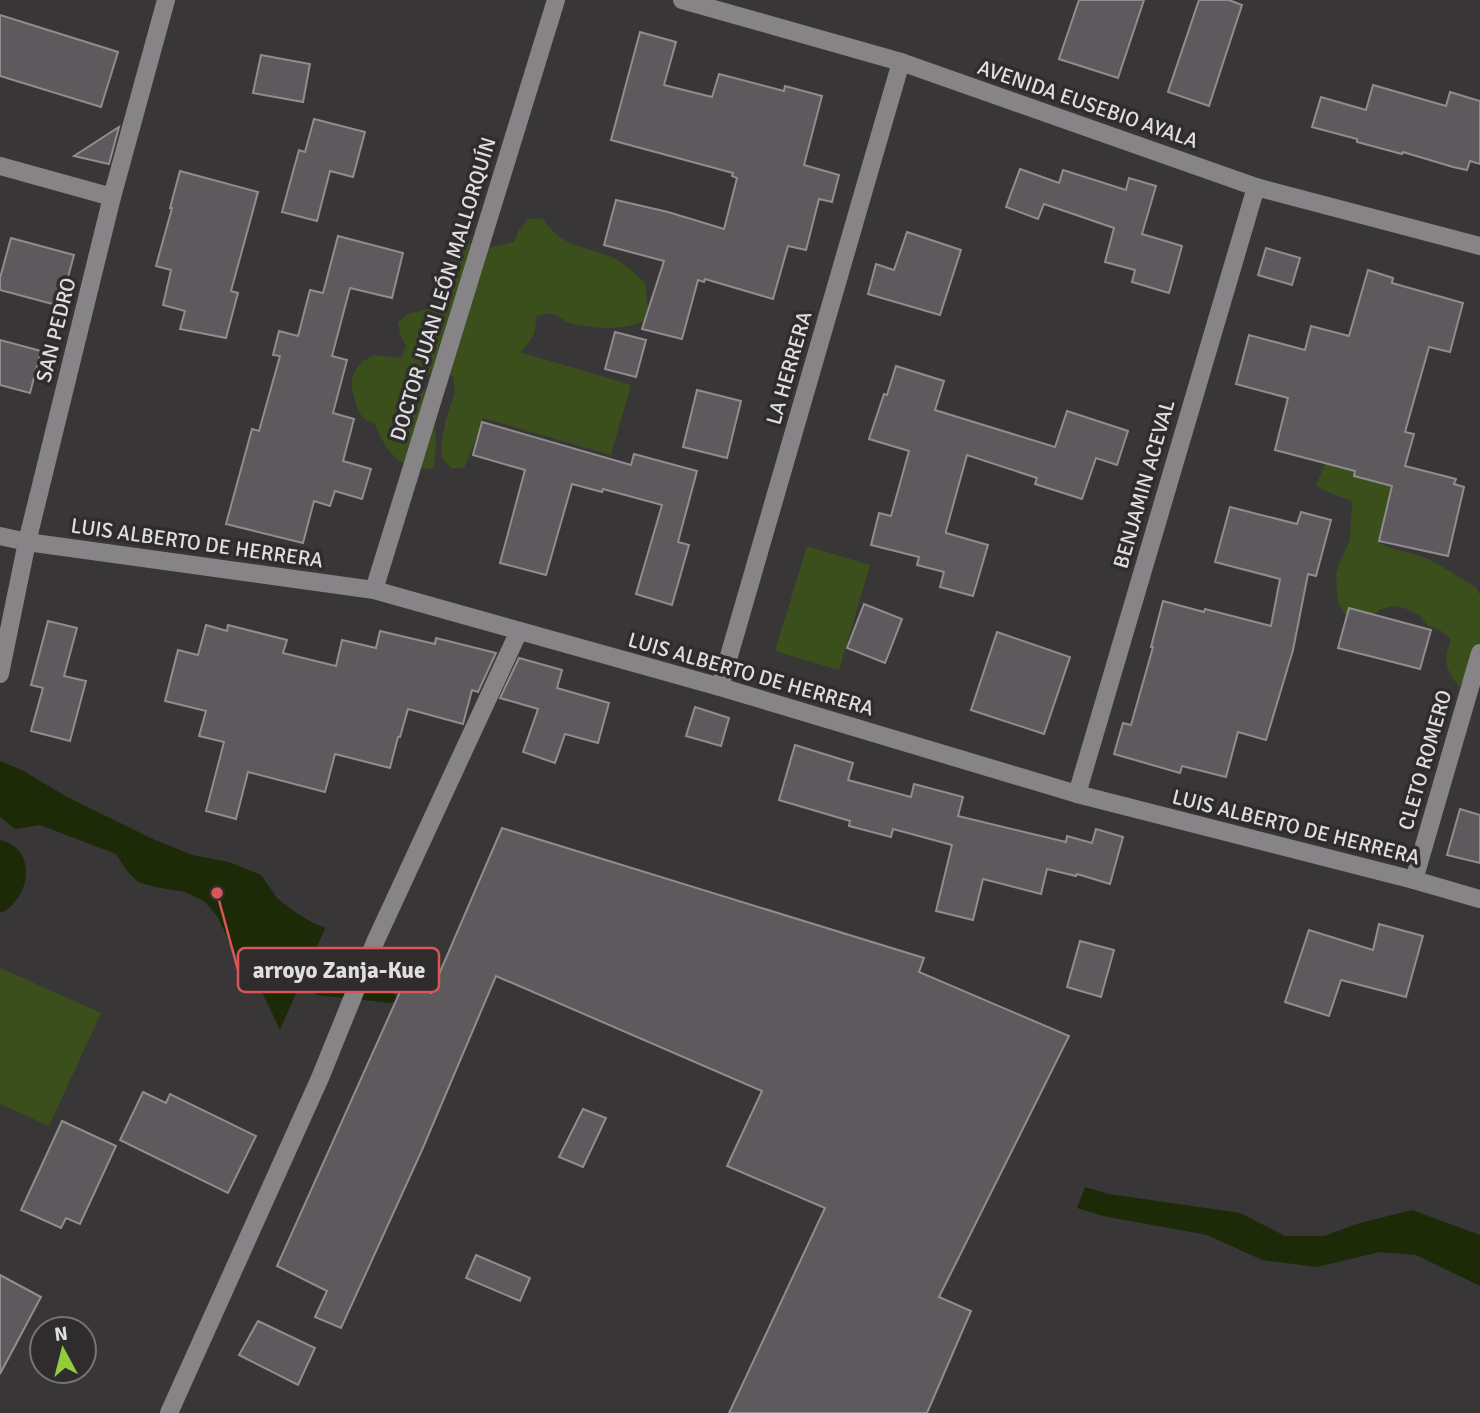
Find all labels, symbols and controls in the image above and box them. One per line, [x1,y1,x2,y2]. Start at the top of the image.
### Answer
street label: AVENIDA EUSEBIO AYALA [974,54,1202,154]
street label: DOCTOR JUAN LEÓN MALLORQUÍN [384,134,502,444]
street label: SAN PEDRO [30,275,82,385]
street label: LA HERRERA [760,308,818,428]
street label: BENJAMIN ACEVAL [1107,396,1181,571]
street label: LUIS ALBERTO DE HERRERA [69,512,325,574]
street label: LUIS ALBERTO DE HERRERA [625,626,877,722]
street label: CLETO ROMERO [1393,687,1457,833]
street label: LUIS ALBERTO DE HERRERA [1169,784,1423,870]
callout: arroyo Zanja-Kue [238,948,439,992]
text: arroyo Zanja-Kue [253,956,425,985]
north arrow [28,1315,98,1385]
text: N [53,1321,69,1347]

